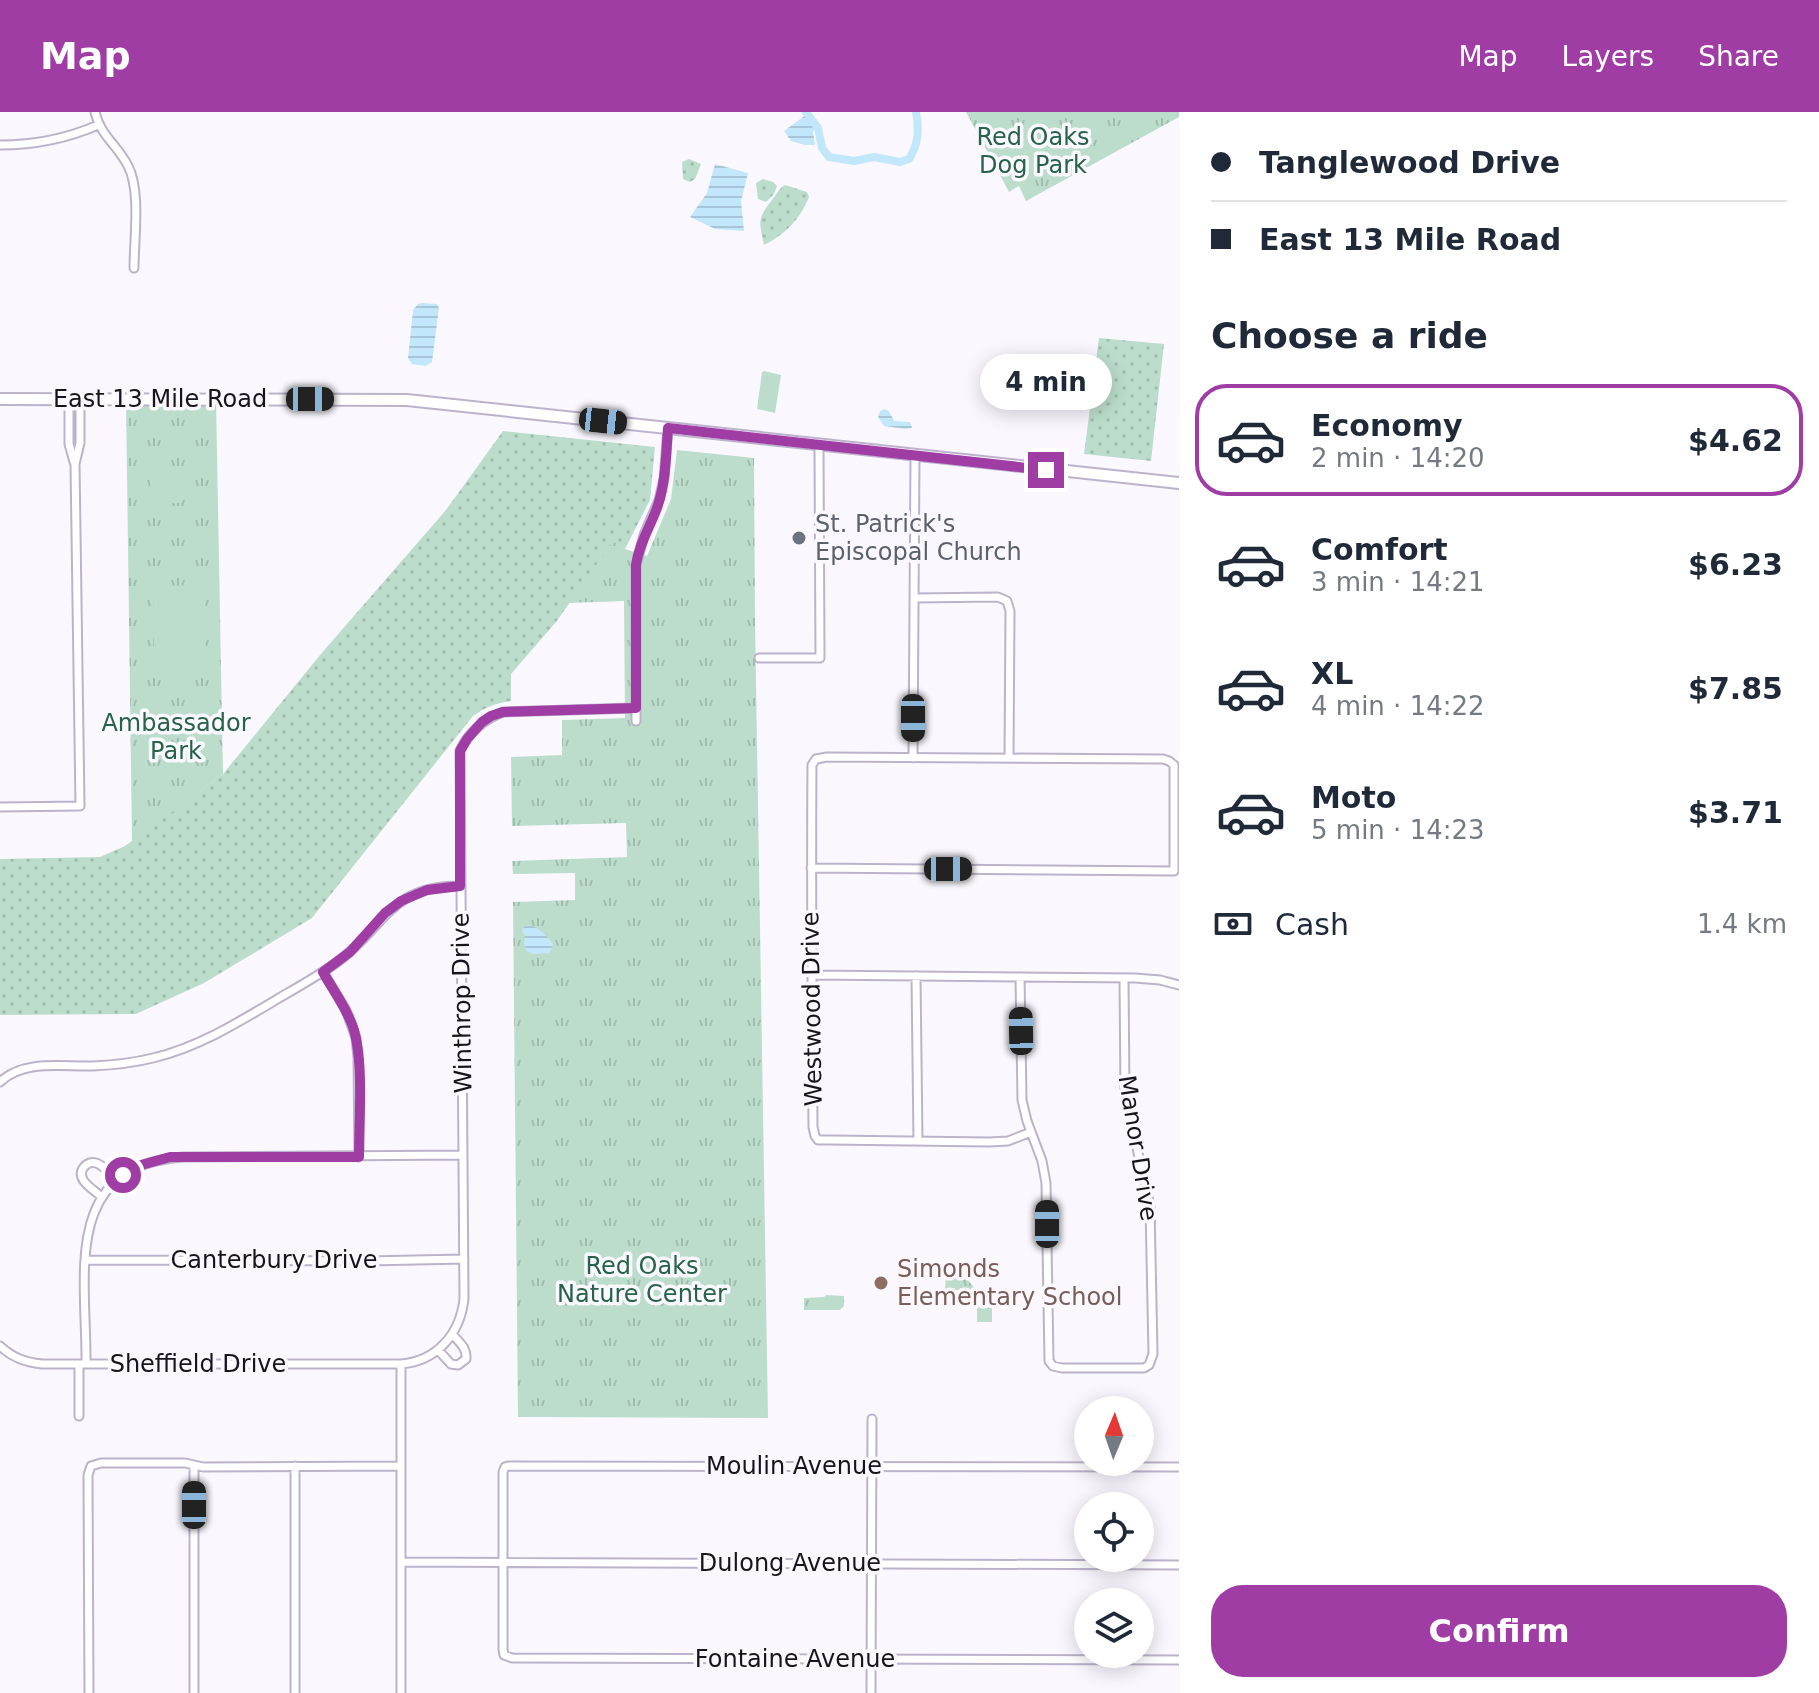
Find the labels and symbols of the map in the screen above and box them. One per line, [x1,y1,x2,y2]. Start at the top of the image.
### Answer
park label: Red Oaks Dog Park [976,123,1090,179]
callout: 4 min [980,354,1112,410]
street label: East 13 Mile Road [53,385,267,413]
car [286,387,334,411]
car [578,407,628,435]
route end [1028,452,1064,488]
place label: St. Patrick's Episcopal Church [815,510,1022,566]
marker: St. Patrick's Episcopal Church [790,529,808,547]
car [901,694,925,742]
park label: Ambassador Park [101,709,251,765]
car [924,857,972,881]
street label: Westwood Drive [796,911,828,1107]
street label: Winthrop Drive [446,912,478,1094]
car [1009,1007,1033,1055]
street label: Manor Drive [1113,1073,1163,1223]
route start [105,1157,141,1193]
car [1035,1200,1059,1248]
street label: Canterbury Drive [171,1246,377,1274]
park label: Red Oaks Nature Center [557,1252,727,1308]
place label: Simonds Elementary School [897,1255,1122,1311]
marker: Simonds Elementary School [872,1274,890,1292]
street label: Sheffield Drive [110,1350,286,1378]
north arrow [1074,1396,1154,1476]
street label: Moulin Avenue [706,1452,882,1480]
car [182,1481,206,1529]
street label: Dulong Avenue [699,1549,881,1577]
street label: Fontaine Avenue [695,1645,895,1673]

